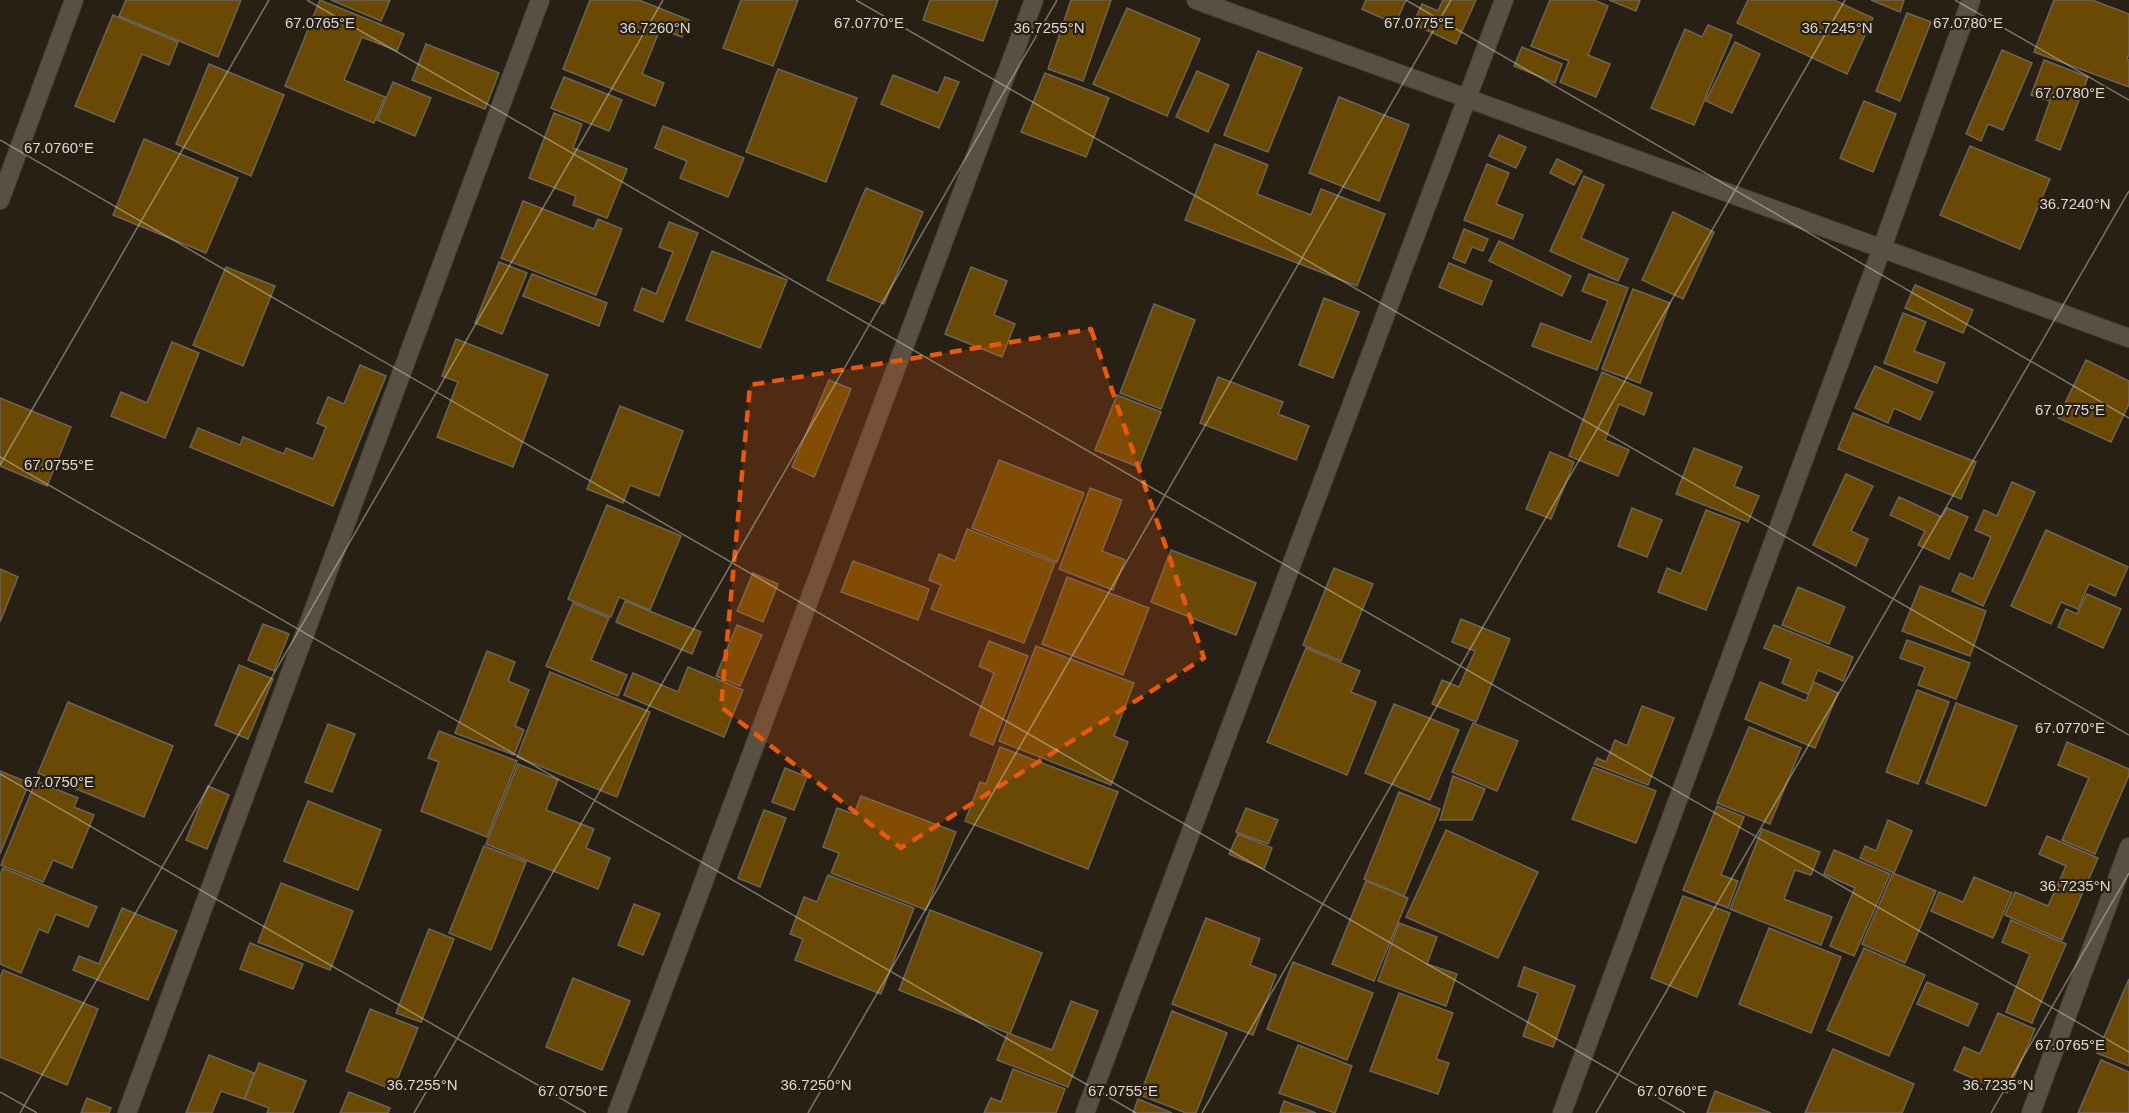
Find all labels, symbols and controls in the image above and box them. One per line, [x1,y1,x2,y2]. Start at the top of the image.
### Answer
text: 67.0765°E [285,14,355,31]
text: 67.0770°E [834,14,904,31]
text: 67.0775°E [1384,14,1454,31]
text: 67.0780°E [1933,14,2003,31]
text: 36.7260°N [619,19,691,36]
text: 36.7255°N [1013,19,1085,36]
text: 36.7245°N [1801,19,1873,36]
text: 67.0780°E [2035,84,2105,101]
text: 67.0760°E [24,139,94,156]
text: 36.7240°N [2039,195,2111,212]
text: 67.0775°E [2035,401,2105,418]
text: 67.0755°E [24,456,94,473]
text: 67.0770°E [2035,719,2105,736]
text: 67.0750°E [24,773,94,790]
text: 36.7235°N [2039,877,2111,894]
text: 67.0765°E [2035,1036,2105,1053]
text: 36.7255°N [386,1076,458,1093]
text: 36.7250°N [780,1076,852,1093]
text: 36.7235°N [1962,1076,2034,1093]
text: 67.0750°E [538,1082,608,1099]
text: 67.0755°E [1088,1082,1158,1099]
text: 67.0760°E [1637,1082,1707,1099]

